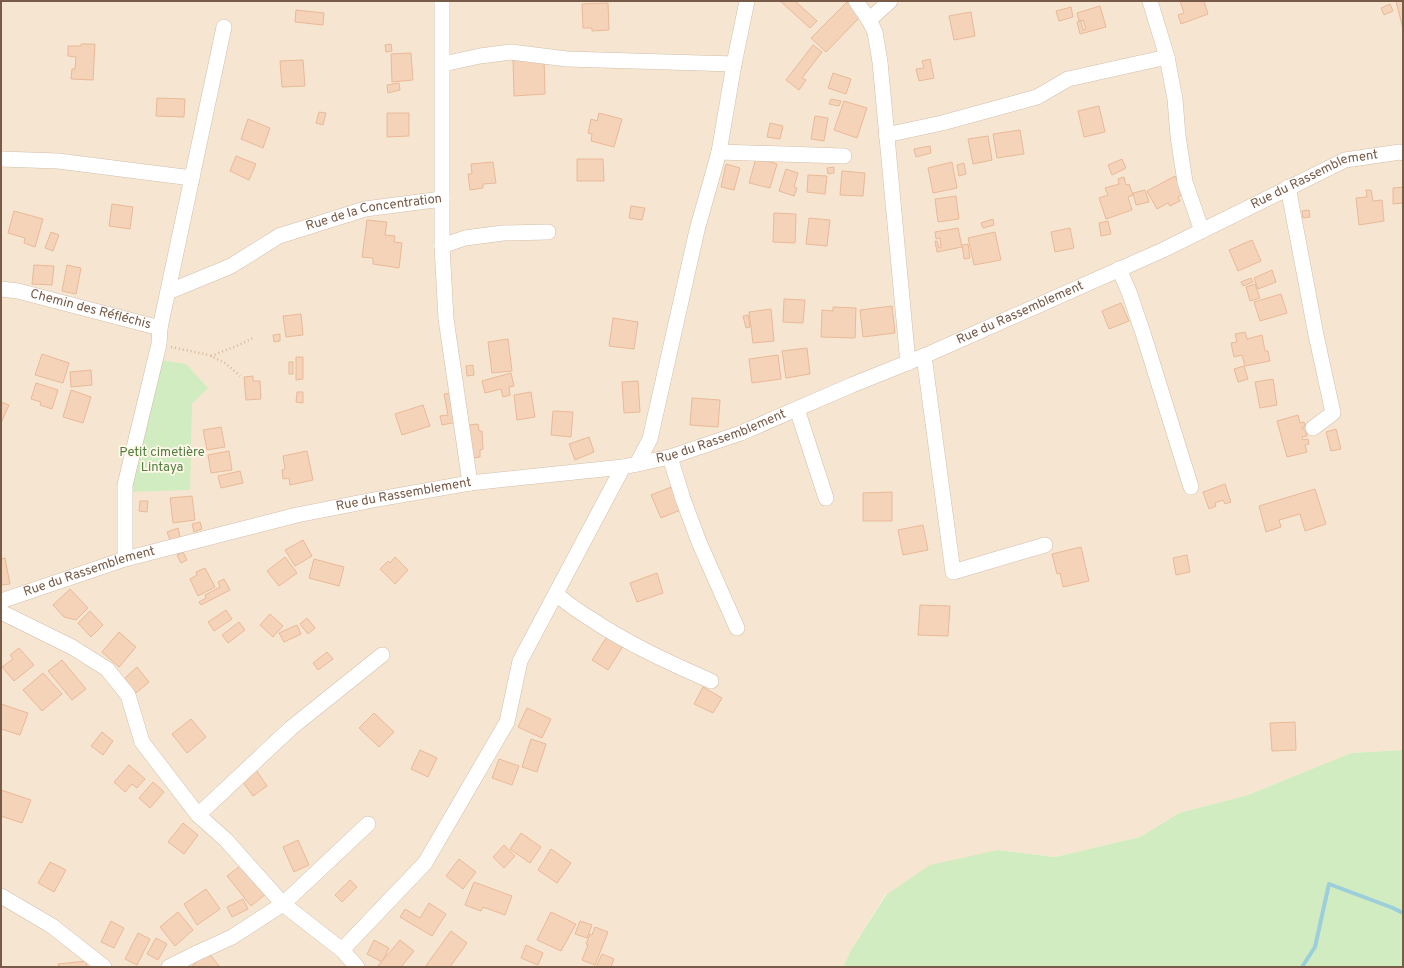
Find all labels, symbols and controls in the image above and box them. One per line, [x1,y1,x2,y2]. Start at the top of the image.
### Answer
street label: Rue du Rassemblement [1248,147,1379,213]
street label: Rue de la Concentration [304,191,443,235]
street label: Rue du Rassemblement [954,278,1086,348]
street label: Chemin des Réfléchis [28,286,153,333]
street label: Rue du Rassemblement [655,406,789,468]
park label: Petit cimetière Lintaya [119,445,205,476]
street label: Rue du Rassemblement [335,475,473,515]
street label: Rue du Rassemblement [21,544,157,601]

